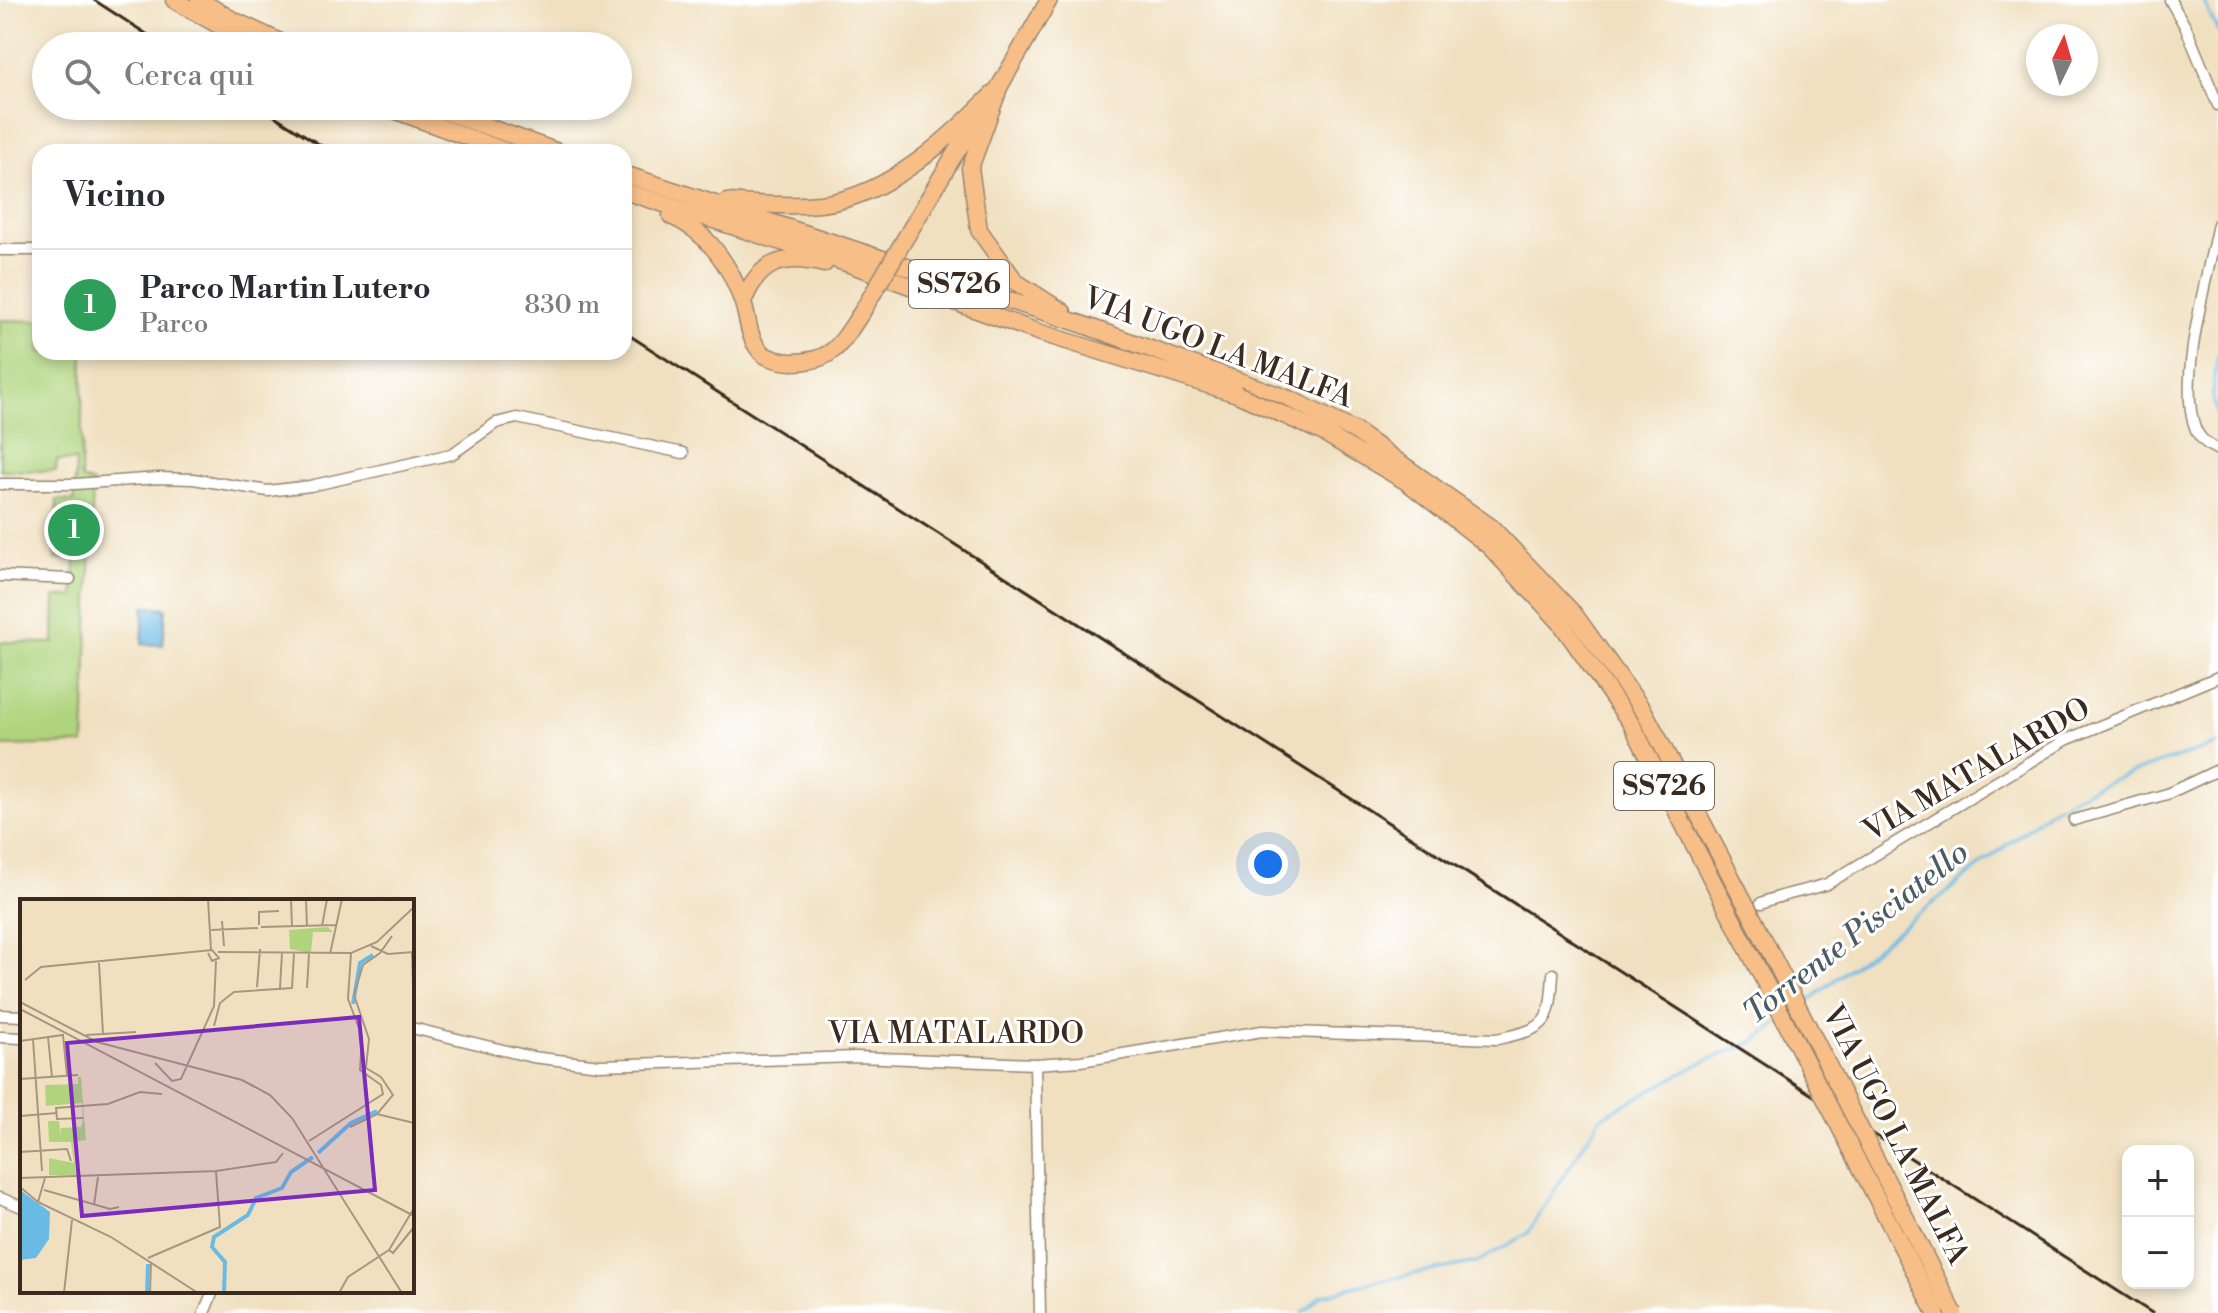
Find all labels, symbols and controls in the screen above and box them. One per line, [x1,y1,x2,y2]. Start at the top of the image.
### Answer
north arrow [2026,24,2098,96]
search box [32,32,632,120]
icon: search [60,54,104,98]
text: Cerca qui [124,57,254,95]
text: Vicino [64,175,166,217]
road number: SS726 [909,260,1009,308]
text: Parco Martin Lutero [140,270,431,308]
street label: VIA UGO LA MALFA [1077,279,1360,417]
text: 1 [84,289,96,321]
text: 830 m [524,289,600,321]
text: Parco [140,308,208,340]
pin: 1 [48,500,100,560]
street label: VIA MATALARDO [1856,690,2097,851]
road number: SS726 [1614,762,1714,810]
water label: Torrente Pisciatello [1735,833,1977,1033]
your location [1248,844,1288,884]
inset map [20,899,414,1293]
street label: VIA UGO LA MALFA [1813,998,1977,1272]
street label: VIA MATALARDO [827,1015,1084,1053]
map controls [2122,1145,2194,1289]
button: + [2122,1145,2194,1217]
button: − [2122,1217,2194,1289]

